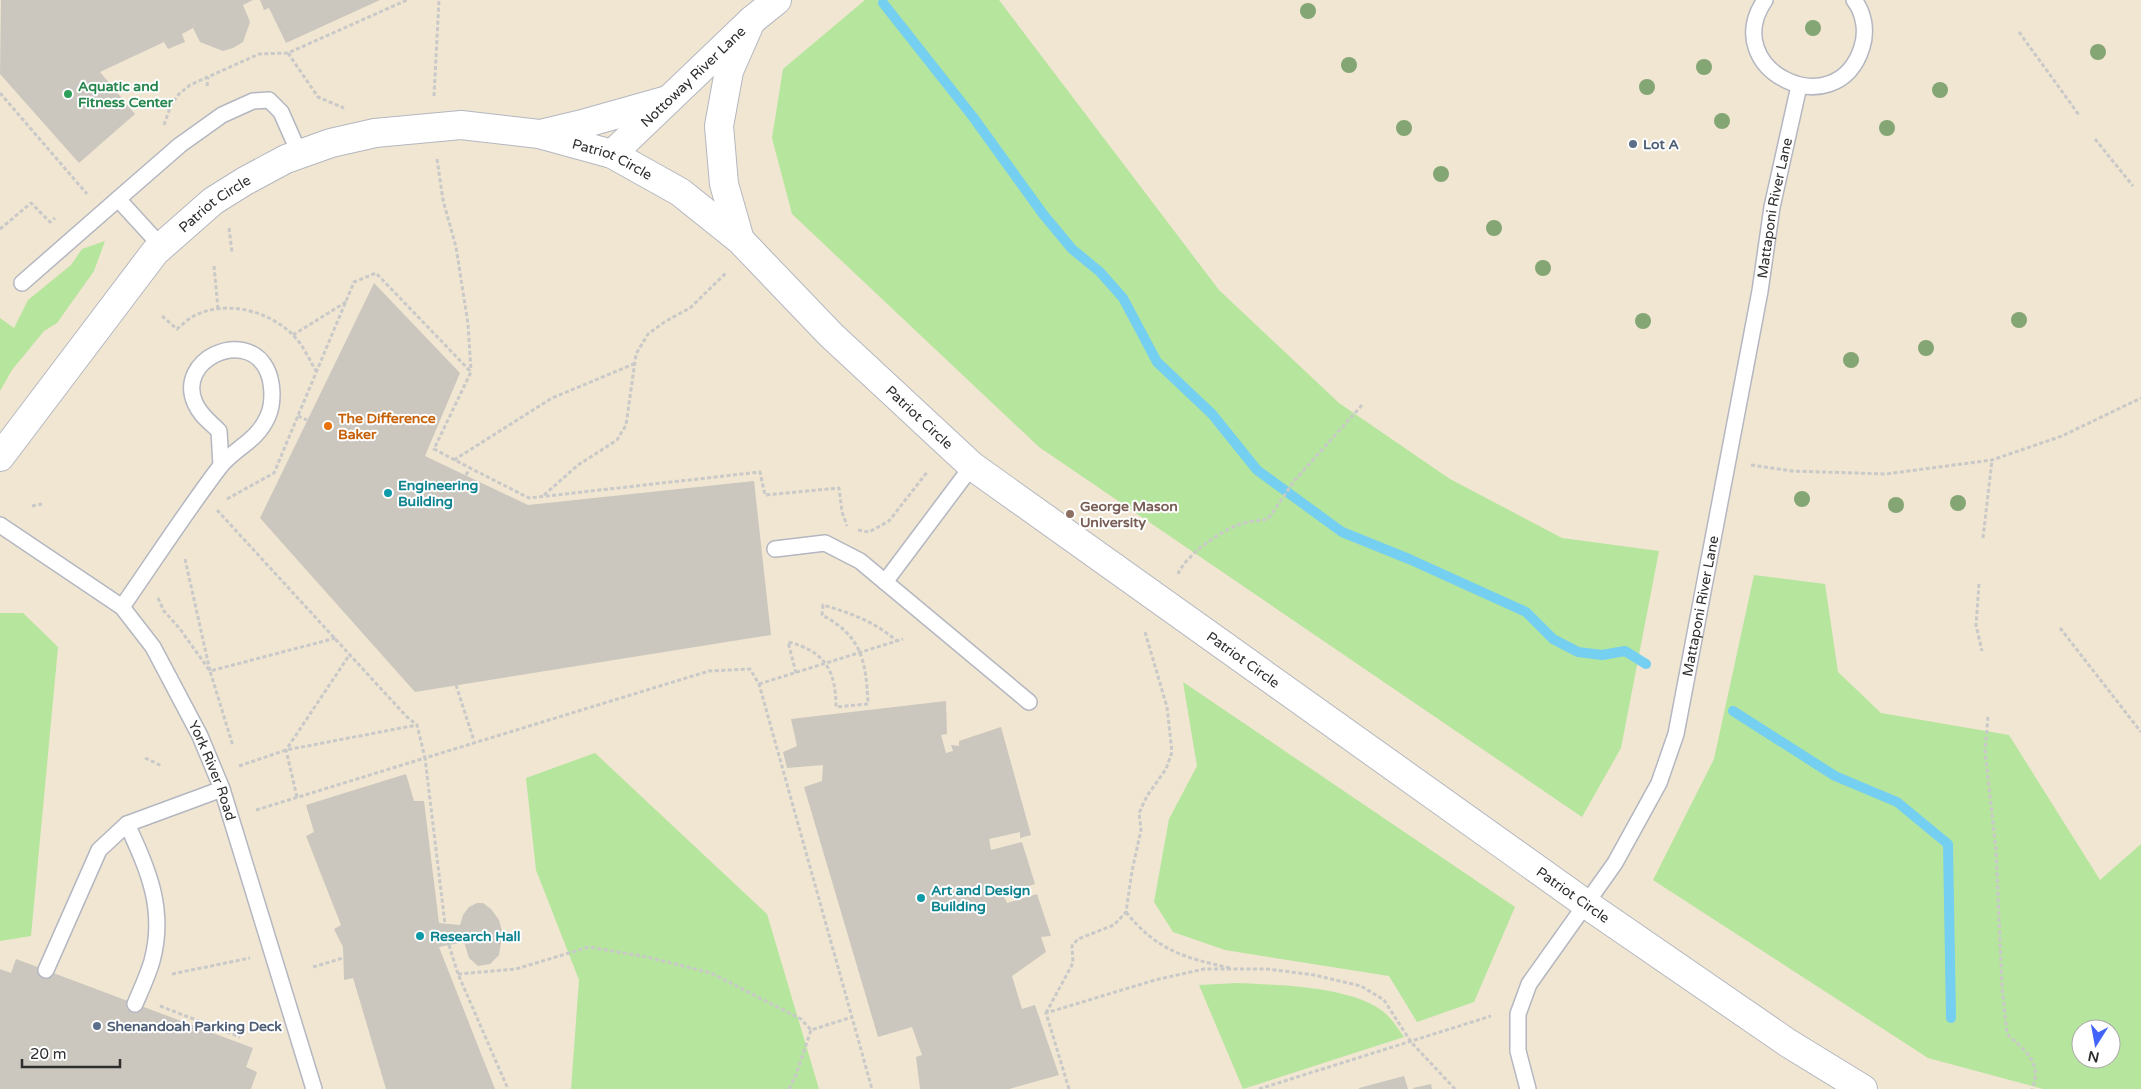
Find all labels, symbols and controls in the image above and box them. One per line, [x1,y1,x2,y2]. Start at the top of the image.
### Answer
street label: Nottoway River Lane [637,23,749,131]
place label: Aquatic and Fitness Center [78,78,174,111]
marker: Aquatic and Fitness Center [62,88,74,100]
street label: Patriot Circle [570,135,655,184]
place label: Lot A [1643,136,1680,153]
street label: Mattaponi River Lane [1754,136,1796,280]
marker: Lot A [1627,138,1639,150]
street label: Patriot Circle [175,172,254,236]
street label: Patriot Circle [882,382,956,453]
place label: The Difference Baker [337,410,436,443]
marker: The Difference Baker [322,420,334,432]
place label: Engineering Building [398,477,478,510]
marker: Engineering Building [382,487,394,499]
place label: George Mason University [1080,498,1178,531]
marker: George Mason University [1064,508,1076,520]
street label: Mattaponi River Lane [1679,534,1722,678]
street label: Patriot Circle [1203,628,1283,692]
street label: York River Road [184,718,239,823]
street label: Patriot Circle [1533,863,1613,927]
place label: Art and Design Building [931,882,1030,915]
marker: Art and Design Building [915,892,927,904]
place label: Research Hall [430,928,521,945]
marker: Research Hall [414,930,426,942]
place label: Shenandoah Parking Deck [107,1018,282,1035]
north arrow [2071,1019,2121,1069]
marker: Shenandoah Parking Deck [91,1020,103,1032]
scale bar [22,1036,120,1068]
text: 20 m [30,1045,67,1063]
text: N [2086,1047,2101,1066]

